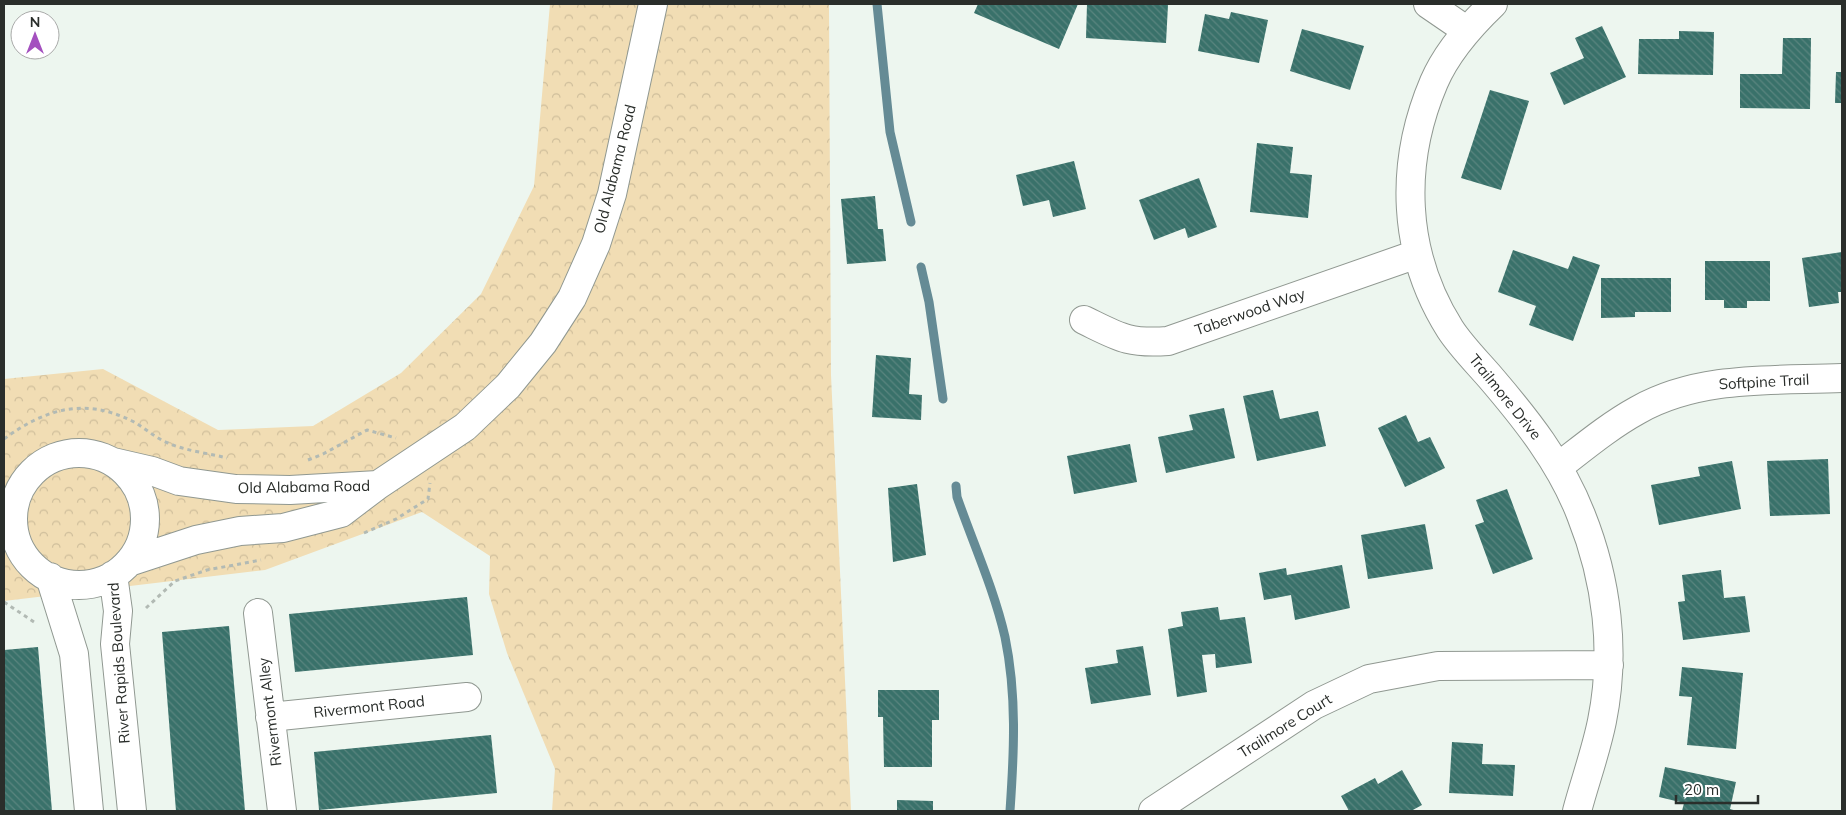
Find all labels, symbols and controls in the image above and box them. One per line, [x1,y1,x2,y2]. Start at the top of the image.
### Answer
north arrow [10,10,60,60]
text: N [30,13,40,31]
street label: Old Alabama Road [589,102,640,235]
street label: Taberwood Way [1192,284,1308,339]
street label: Trailmore Drive [1465,350,1546,443]
street label: Softpine Trail [1718,370,1810,393]
street label: Old Alabama Road [238,476,370,497]
street label: River Rapids Boulevard [103,582,134,744]
street label: Rivermont Alley [253,657,286,767]
street label: Trailmore Court [1234,689,1335,762]
street label: Rivermont Road [312,691,426,722]
scale bar [1676,772,1758,804]
text: 20 m [1684,780,1719,799]

